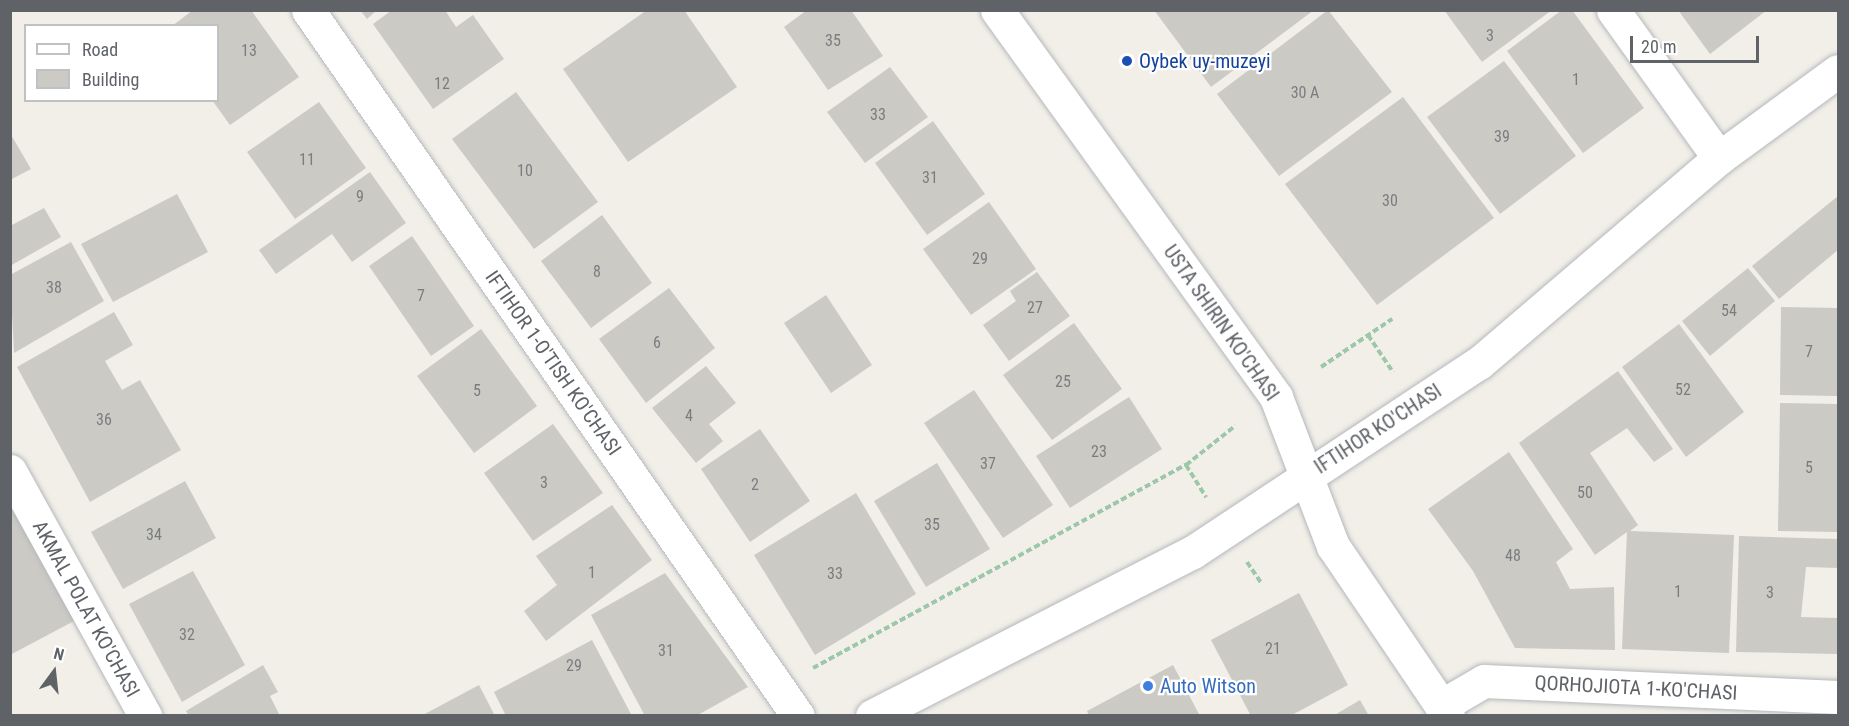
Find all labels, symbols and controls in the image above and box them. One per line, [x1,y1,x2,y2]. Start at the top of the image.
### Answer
legend [24,24,219,102]
scale bar [1633,24,1762,62]
house number: 3 [1486,26,1494,46]
house number: 35 [825,31,841,51]
text: 20 m [1641,36,1676,57]
text: Road [82,39,118,60]
house number: 13 [241,41,257,61]
place label: Oybek uy-muzeyi [1139,49,1271,73]
marker: Oybek uy-muzeyi [1120,54,1134,68]
text: Building [82,69,139,90]
house number: 1 [1572,70,1580,90]
house number: 12 [434,74,450,94]
house number: 30 A [1291,83,1319,103]
house number: 33 [870,105,886,125]
house number: 39 [1494,127,1510,147]
house number: 11 [299,150,315,170]
house number: 10 [517,161,533,181]
house number: 31 [922,168,938,188]
house number: 9 [356,187,364,207]
house number: 30 [1382,191,1398,211]
street label: USTA SHIRIN KO'CHASI [1158,240,1284,406]
house number: 29 [972,249,988,269]
house number: 8 [593,262,601,282]
street label: IFTIHOR 1-O'TISH KO'CHASI [480,266,626,460]
house number: 38 [46,278,62,298]
house number: 7 [417,286,425,306]
house number: 27 [1027,298,1043,318]
house number: 54 [1721,301,1737,321]
house number: 6 [653,333,661,353]
house number: 7 [1805,342,1813,362]
house number: 25 [1055,372,1071,392]
street label: IFTIHOR KO'CHASI [1310,379,1446,479]
house number: 52 [1675,380,1691,400]
house number: 5 [473,381,481,401]
house number: 4 [685,406,693,426]
house number: 36 [96,410,112,430]
house number: 23 [1091,442,1107,462]
house number: 37 [980,454,996,474]
house number: 5 [1805,458,1813,478]
house number: 3 [540,473,548,493]
house number: 2 [751,475,759,495]
house number: 50 [1577,483,1593,503]
house number: 35 [924,515,940,535]
street label: AKMAL POLAT KO'CHASI [27,516,145,702]
house number: 34 [146,525,162,545]
house number: 48 [1505,546,1521,566]
house number: 1 [588,563,596,583]
house number: 33 [827,564,843,584]
house number: 1 [1674,582,1682,602]
house number: 3 [1766,583,1774,603]
house number: 32 [179,625,195,645]
house number: 21 [1265,639,1281,659]
house number: 31 [658,641,674,661]
north arrow [24,642,84,702]
text: N [52,644,66,665]
house number: 29 [566,656,582,676]
street label: QORHOJIOTA 1-KO'CHASI [1534,671,1738,705]
place label: Auto Witson [1160,674,1256,698]
marker: Auto Witson [1141,679,1155,693]

